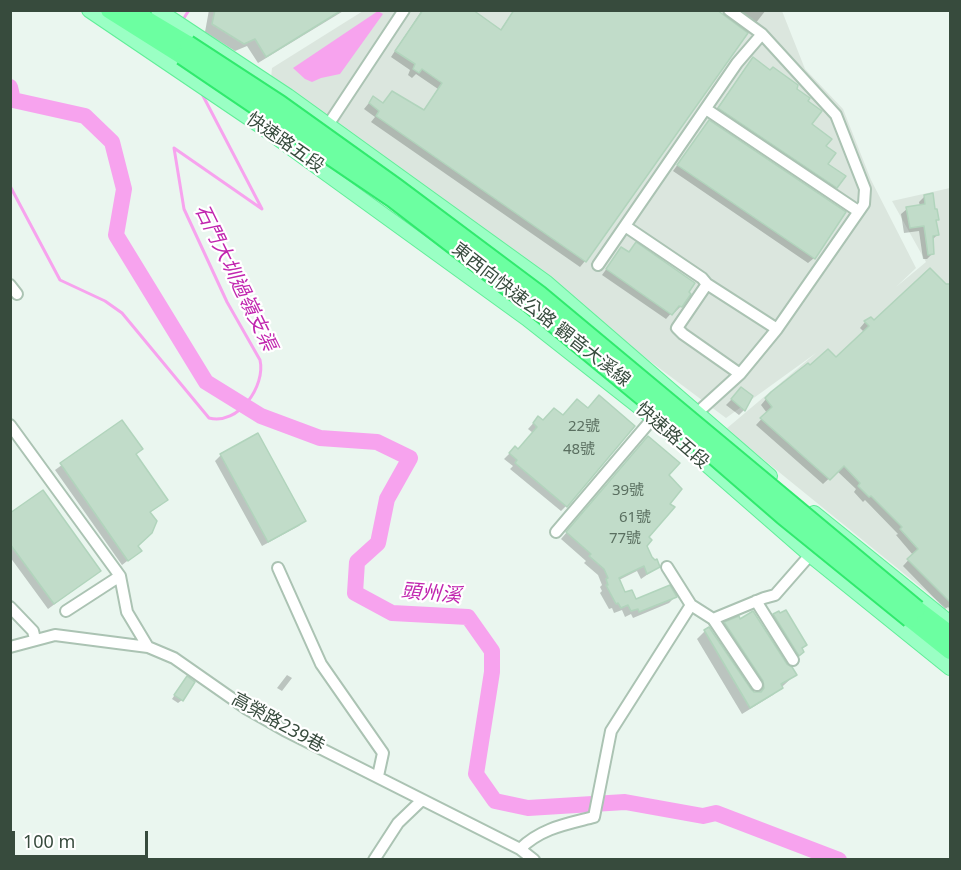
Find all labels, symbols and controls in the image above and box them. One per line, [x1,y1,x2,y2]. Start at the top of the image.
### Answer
street label: 快速路五段 [242,108,328,178]
water label: 石門大圳過嶺支渠 [189,201,281,355]
street label: 東西向快速公路 觀音大溪線 [447,239,635,391]
street label: 快速路五段 [631,398,713,474]
house number: 22號 [568,418,600,436]
house number: 48號 [563,441,595,459]
house number: 39號 [612,482,644,500]
house number: 61號 [619,509,651,527]
house number: 77號 [609,530,641,548]
water label: 頭州溪 [400,579,462,609]
street label: 高榮路239巷 [228,689,328,757]
scale bar [15,819,152,857]
text: 100 m [23,829,75,853]

